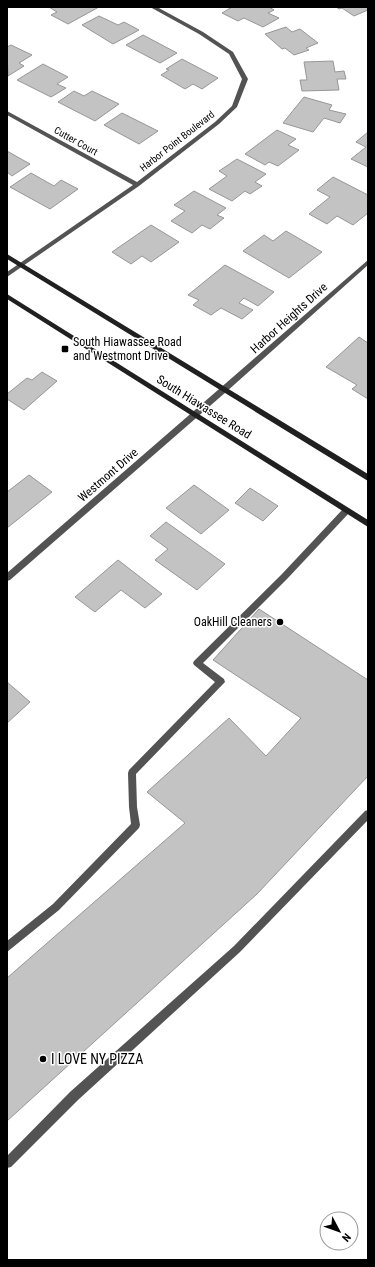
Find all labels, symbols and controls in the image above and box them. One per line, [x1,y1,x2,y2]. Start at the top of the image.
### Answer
street label: Harbor Point Boulevard [138,109,216,173]
street label: Cutter Court [52,124,100,158]
street label: Harbor Heights Drive [248,280,331,356]
place label: South Hiawassee Road and Westmont Drive [73,335,182,363]
marker: South Hiawassee Road and Westmont Drive [60,344,70,354]
street label: South Hiawassee Road [154,372,254,442]
street label: Westmont Drive [75,445,141,505]
place label: OakHill Cleaners [194,615,272,629]
marker: OakHill Cleaners [275,617,285,627]
place label: I LOVE NY PIZZA [51,1051,143,1067]
marker: I LOVE NY PIZZA [38,1054,48,1064]
north arrow [319,1211,359,1251]
text: N [339,1230,353,1244]

